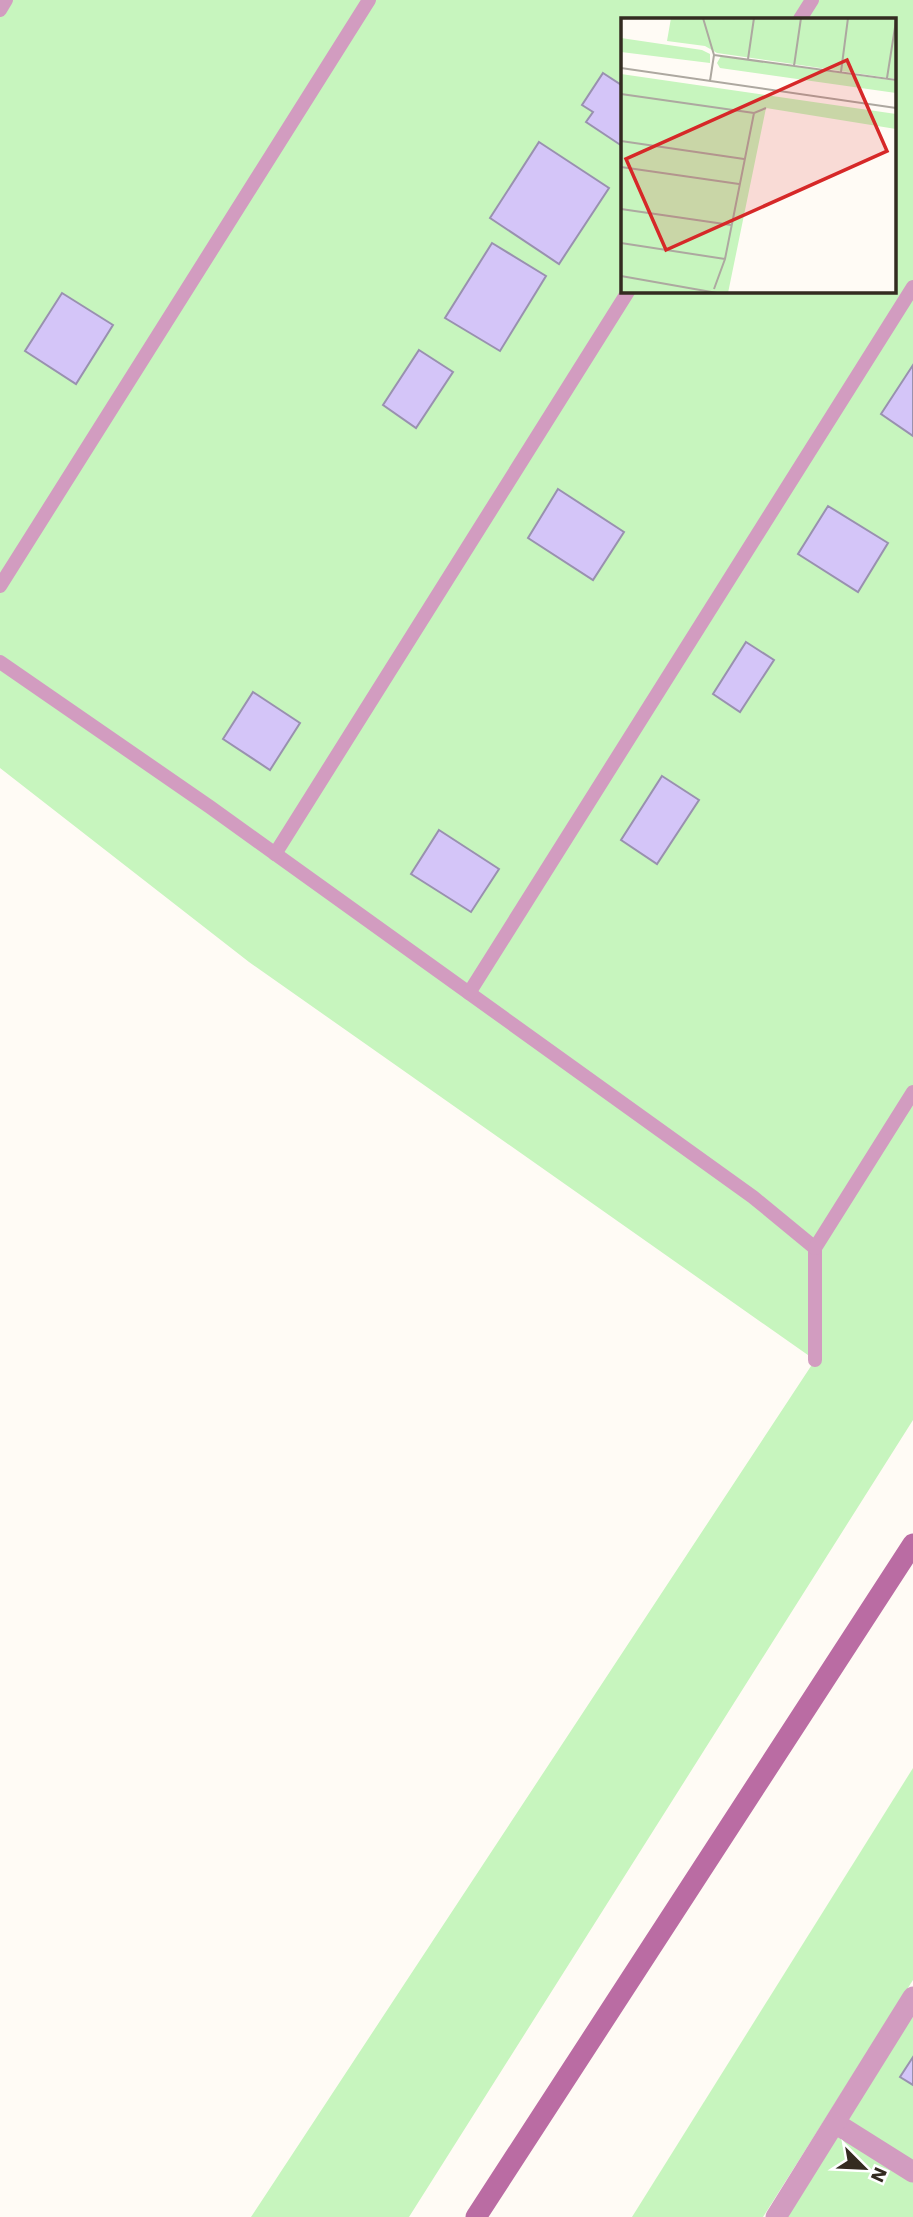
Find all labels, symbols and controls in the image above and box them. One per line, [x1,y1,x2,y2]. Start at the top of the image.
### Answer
inset map [621,18,895,292]
north arrow [829,2133,899,2203]
text: N [866,2164,892,2186]

